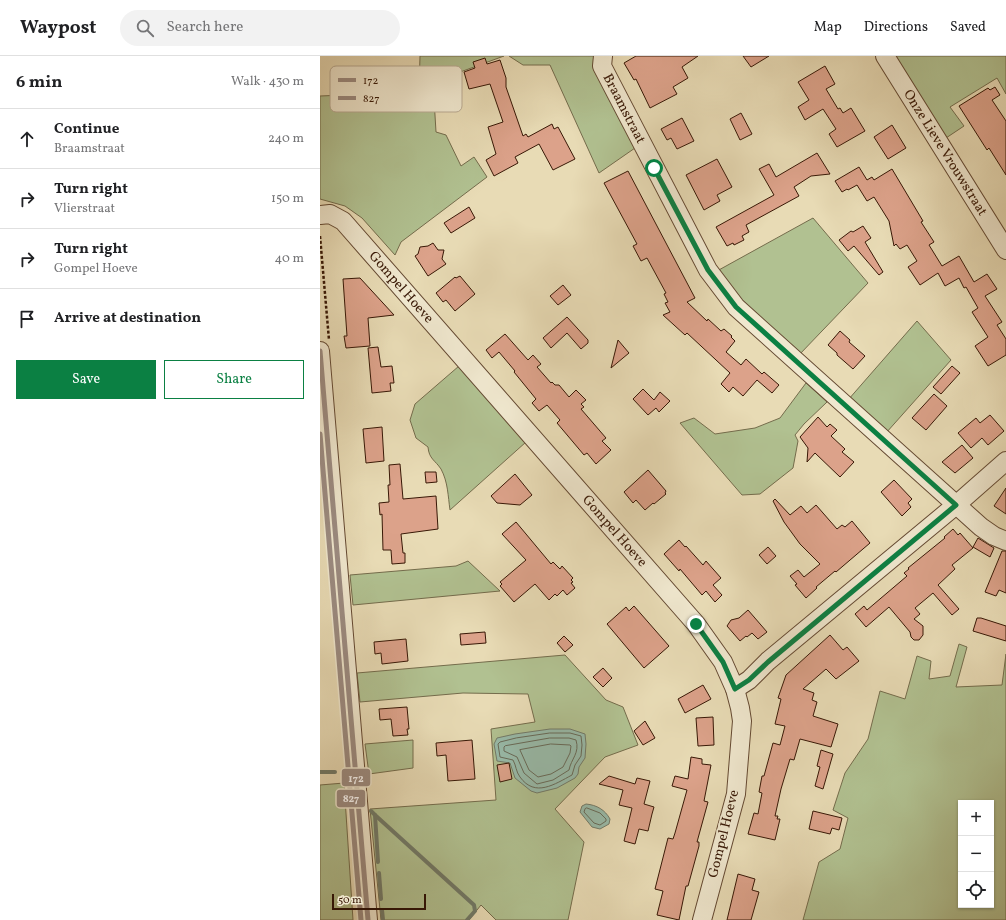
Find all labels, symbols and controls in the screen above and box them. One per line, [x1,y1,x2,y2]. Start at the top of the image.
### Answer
search box [120,10,400,46]
text: Waypost [20,15,96,41]
icon: search [134,17,156,39]
text: Search here [166,17,243,38]
text: Map [814,18,842,37]
text: Directions [864,18,928,37]
text: Saved [950,18,986,37]
legend [330,66,462,112]
street label: Braamstraat [598,70,650,147]
text: 6 min [16,71,62,94]
text: Walk · 430 m [231,73,304,91]
text: 172 [363,74,378,89]
street label: Onze Lieve Vrouwstraat [899,86,992,220]
text: 827 [363,92,380,107]
text: Continue [54,119,119,140]
icon: ahead [16,128,38,150]
text: 240 m [268,130,304,148]
text: Braamstraat [54,140,125,158]
route start [645,159,663,177]
text: Turn right [54,179,128,200]
icon: right [16,188,38,210]
text: 150 m [271,190,304,208]
text: Vlierstraat [54,200,115,218]
text: Turn right [54,239,128,260]
street label: Gompel Hoeve [364,247,438,328]
icon: right [16,248,38,270]
text: 40 m [275,250,304,268]
text: Gompel Hoeve [54,260,138,278]
icon: arrive [16,308,38,330]
text: Arrive at destination [54,308,201,329]
button: Save [16,360,156,399]
button: Share [164,360,304,399]
street label: Gompel Hoeve [578,491,652,571]
route end [687,615,705,633]
line badge: 172 [341,768,371,787]
text: 172 [348,772,364,787]
street label: Gompel Hoeve [704,788,744,880]
line badge: 827 [336,789,366,808]
text: 827 [343,792,359,807]
map controls [958,800,994,908]
button: + [958,800,994,836]
button: − [958,836,994,872]
button: locate [958,872,994,908]
scale bar [332,892,426,911]
text: 50 m [338,893,362,908]

